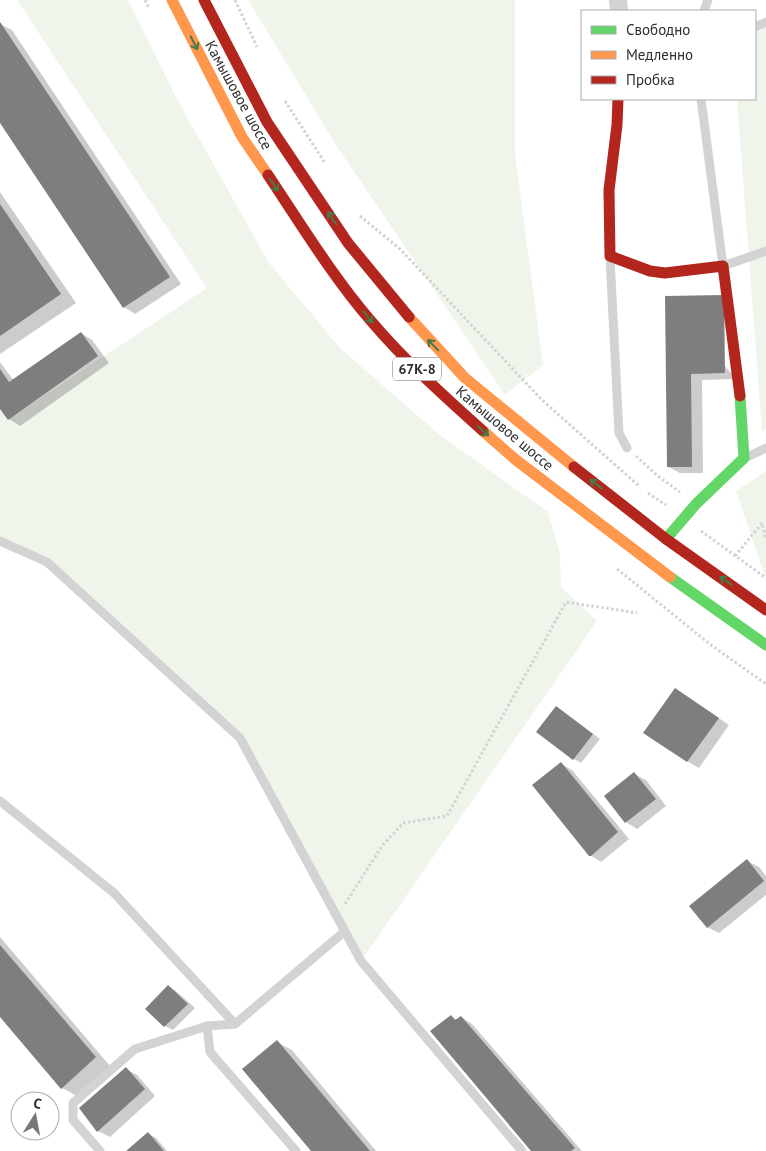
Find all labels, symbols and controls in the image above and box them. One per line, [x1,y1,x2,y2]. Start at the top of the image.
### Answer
legend [581,10,756,100]
text: Свободно [626,20,690,39]
one-way arrow [189,36,199,51]
street label: Камышовое шоссе [201,37,277,153]
text: Медленно [626,45,693,64]
text: Пробка [626,70,675,89]
one-way arrow [269,177,279,191]
one-way arrow [326,211,337,225]
one-way arrow [363,310,374,323]
one-way arrow [427,338,439,351]
road number: 67К-8 [393,358,441,380]
street label: Камышовое шоссе [452,382,558,474]
one-way arrow [477,425,490,437]
one-way arrow [590,479,603,490]
one-way arrow [720,576,733,587]
north arrow [10,1091,60,1141]
text: С [32,1094,43,1113]

